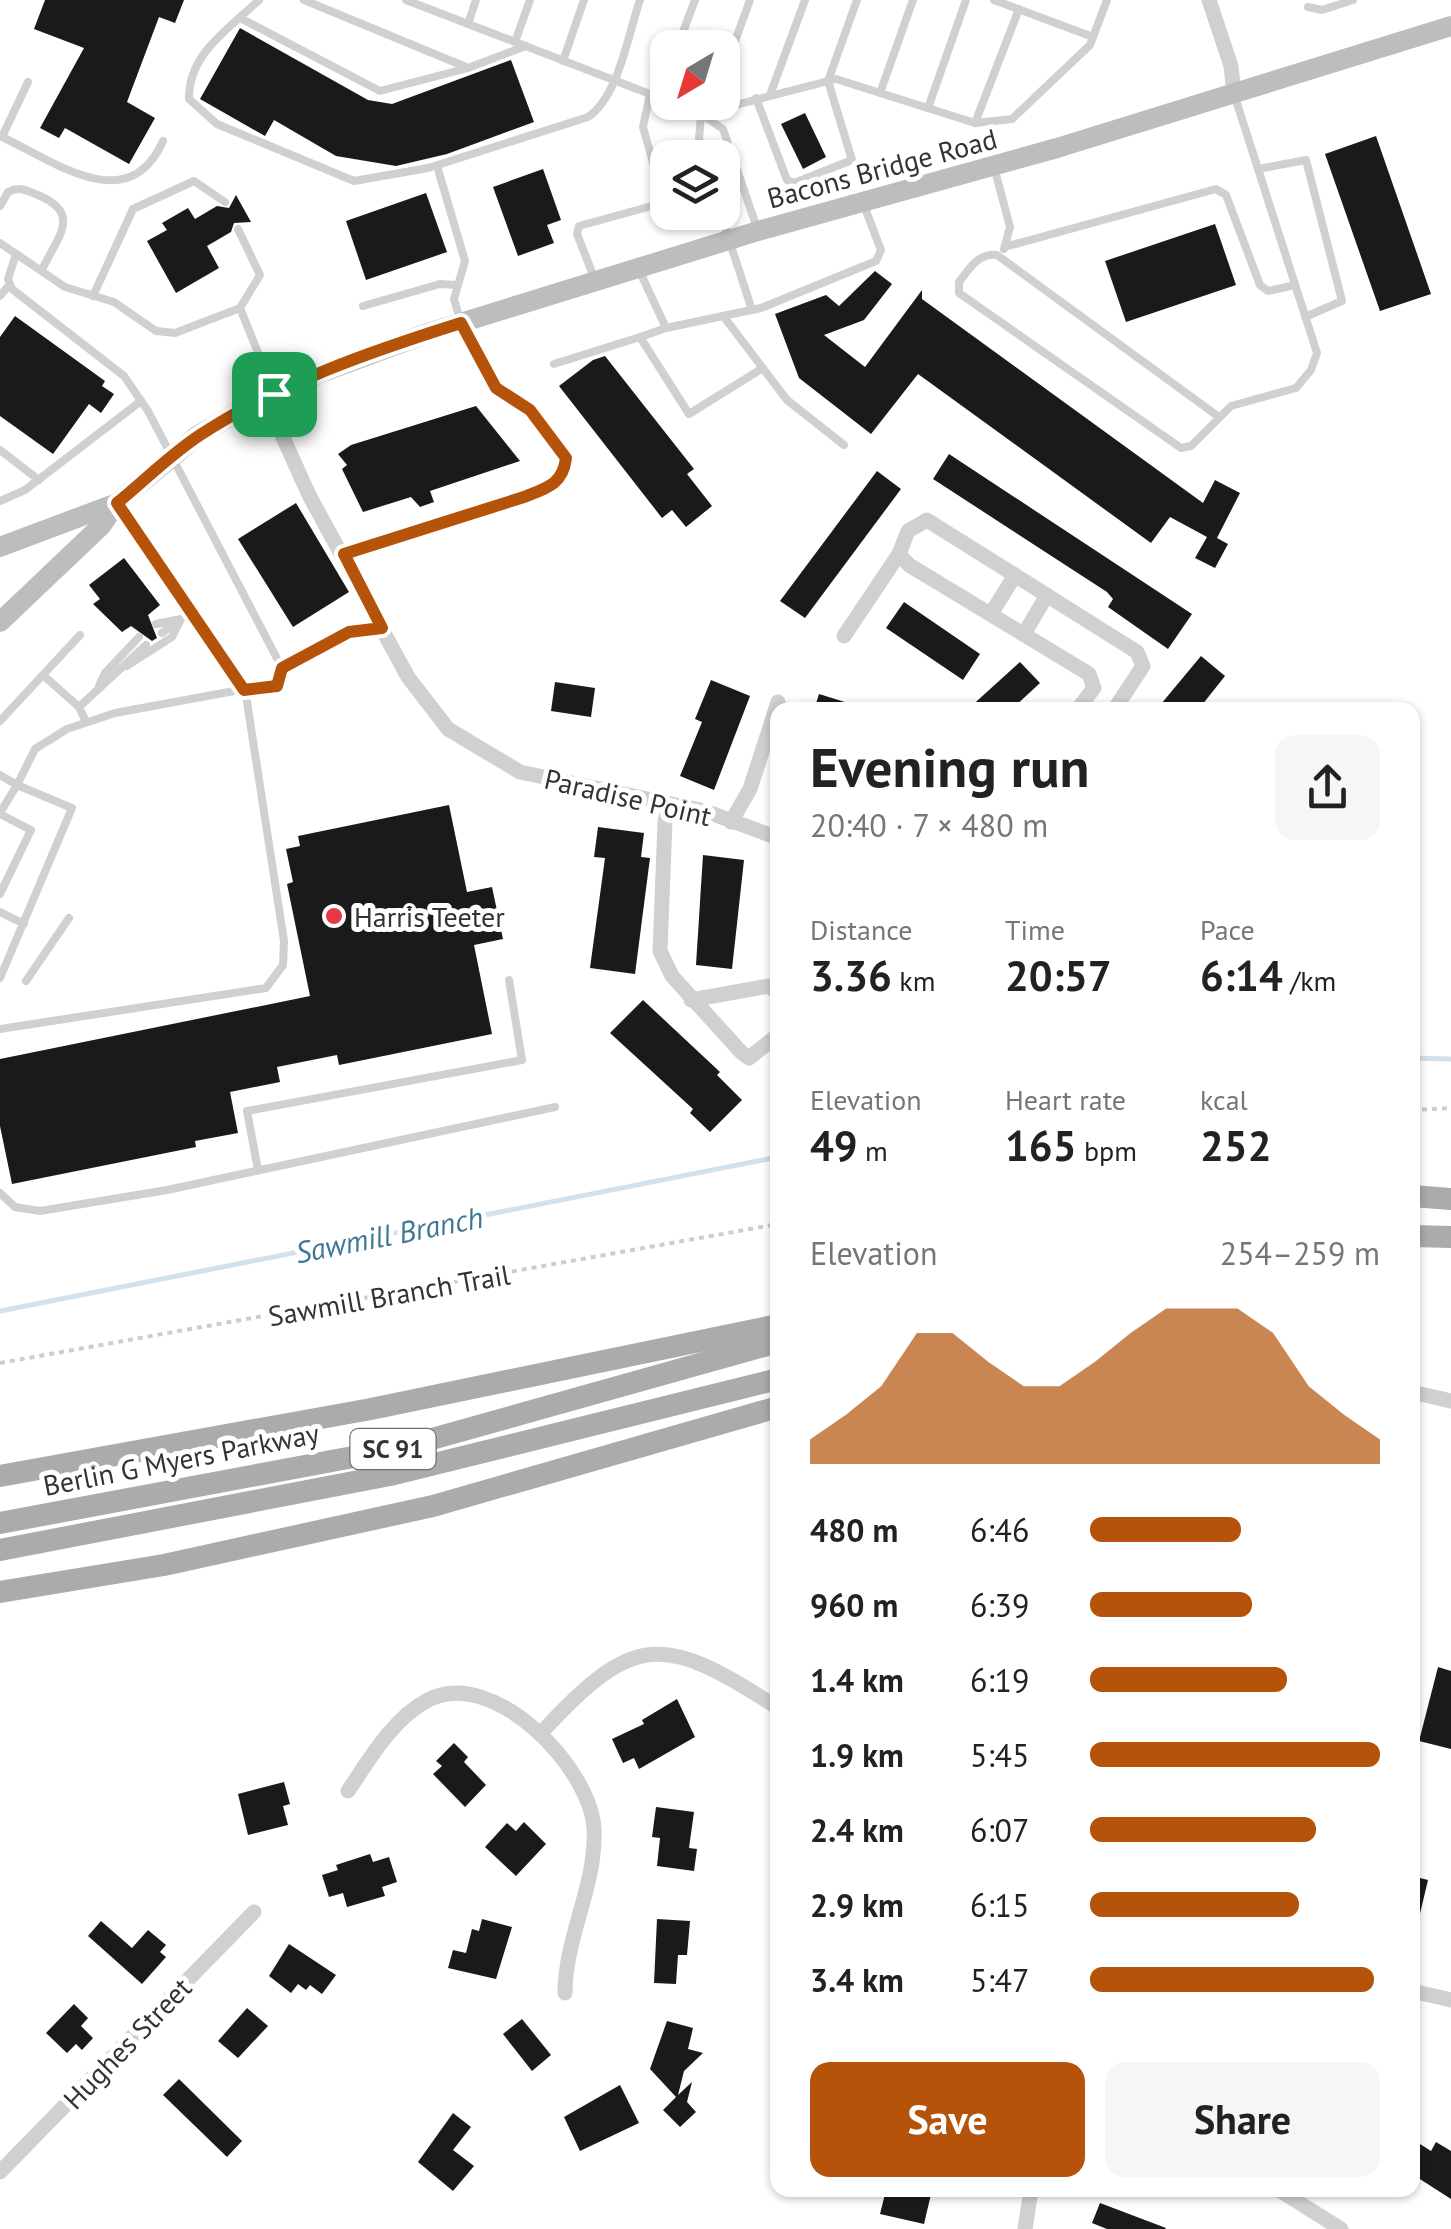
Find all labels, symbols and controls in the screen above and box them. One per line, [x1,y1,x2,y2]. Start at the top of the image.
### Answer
north arrow [650,30,740,120]
map controls [650,30,740,230]
street label: Bacons Bridge Road [763,120,1001,216]
button: layers [650,140,740,230]
pin [232,352,317,437]
icon: arrive [247,367,302,422]
text: Evening run [810,731,1090,802]
button: share [1275,735,1380,840]
street label: Paradise Point [541,760,715,834]
text: 20:40 · 7 × 480 m [810,804,1048,846]
place label: Harris Teeter [354,898,505,935]
marker: Harris Teeter [323,905,345,927]
text: Distance [810,911,913,948]
text: Time [1005,911,1065,948]
text: Pace [1200,911,1255,948]
text: 3.36 [810,948,892,1003]
text: 20:57 [1005,948,1112,1003]
text: 6:14 [1200,948,1283,1003]
text: km [892,962,935,999]
text: /km [1283,962,1336,999]
text: Elevation [810,1081,922,1118]
text: Heart rate [1005,1081,1126,1118]
text: kcal [1200,1081,1248,1118]
text: 49 [810,1118,858,1173]
text: 165 [1005,1118,1076,1173]
text: 252 [1200,1118,1271,1173]
text: m [858,1132,888,1169]
text: bpm [1076,1132,1137,1169]
water label: Sawmill Branch [292,1197,486,1271]
text: Elevation [810,1232,937,1274]
text: 254–259 m [1220,1232,1380,1274]
street label: Sawmill Branch Trail [265,1256,513,1334]
street label: Berlin G Myers Parkway [40,1414,322,1504]
road number: SC 91 [350,1429,436,1469]
text: 480 m [810,1509,898,1551]
text: 6:46 [970,1509,1029,1551]
text: 960 m [810,1584,898,1626]
text: 6:39 [970,1584,1029,1626]
text: 1.4 km [810,1659,904,1701]
text: 6:19 [970,1659,1029,1701]
text: 1.9 km [810,1734,904,1776]
text: 5:45 [970,1734,1029,1776]
text: 2.4 km [810,1809,904,1851]
text: 6:07 [970,1809,1029,1851]
text: 2.9 km [810,1884,904,1926]
text: 6:15 [970,1884,1029,1926]
text: 3.4 km [810,1959,904,2001]
text: 5:47 [970,1959,1029,2001]
street label: Hughes Street [55,1969,199,2117]
button: Save [810,2062,1085,2177]
button: Share [1105,2062,1380,2177]

